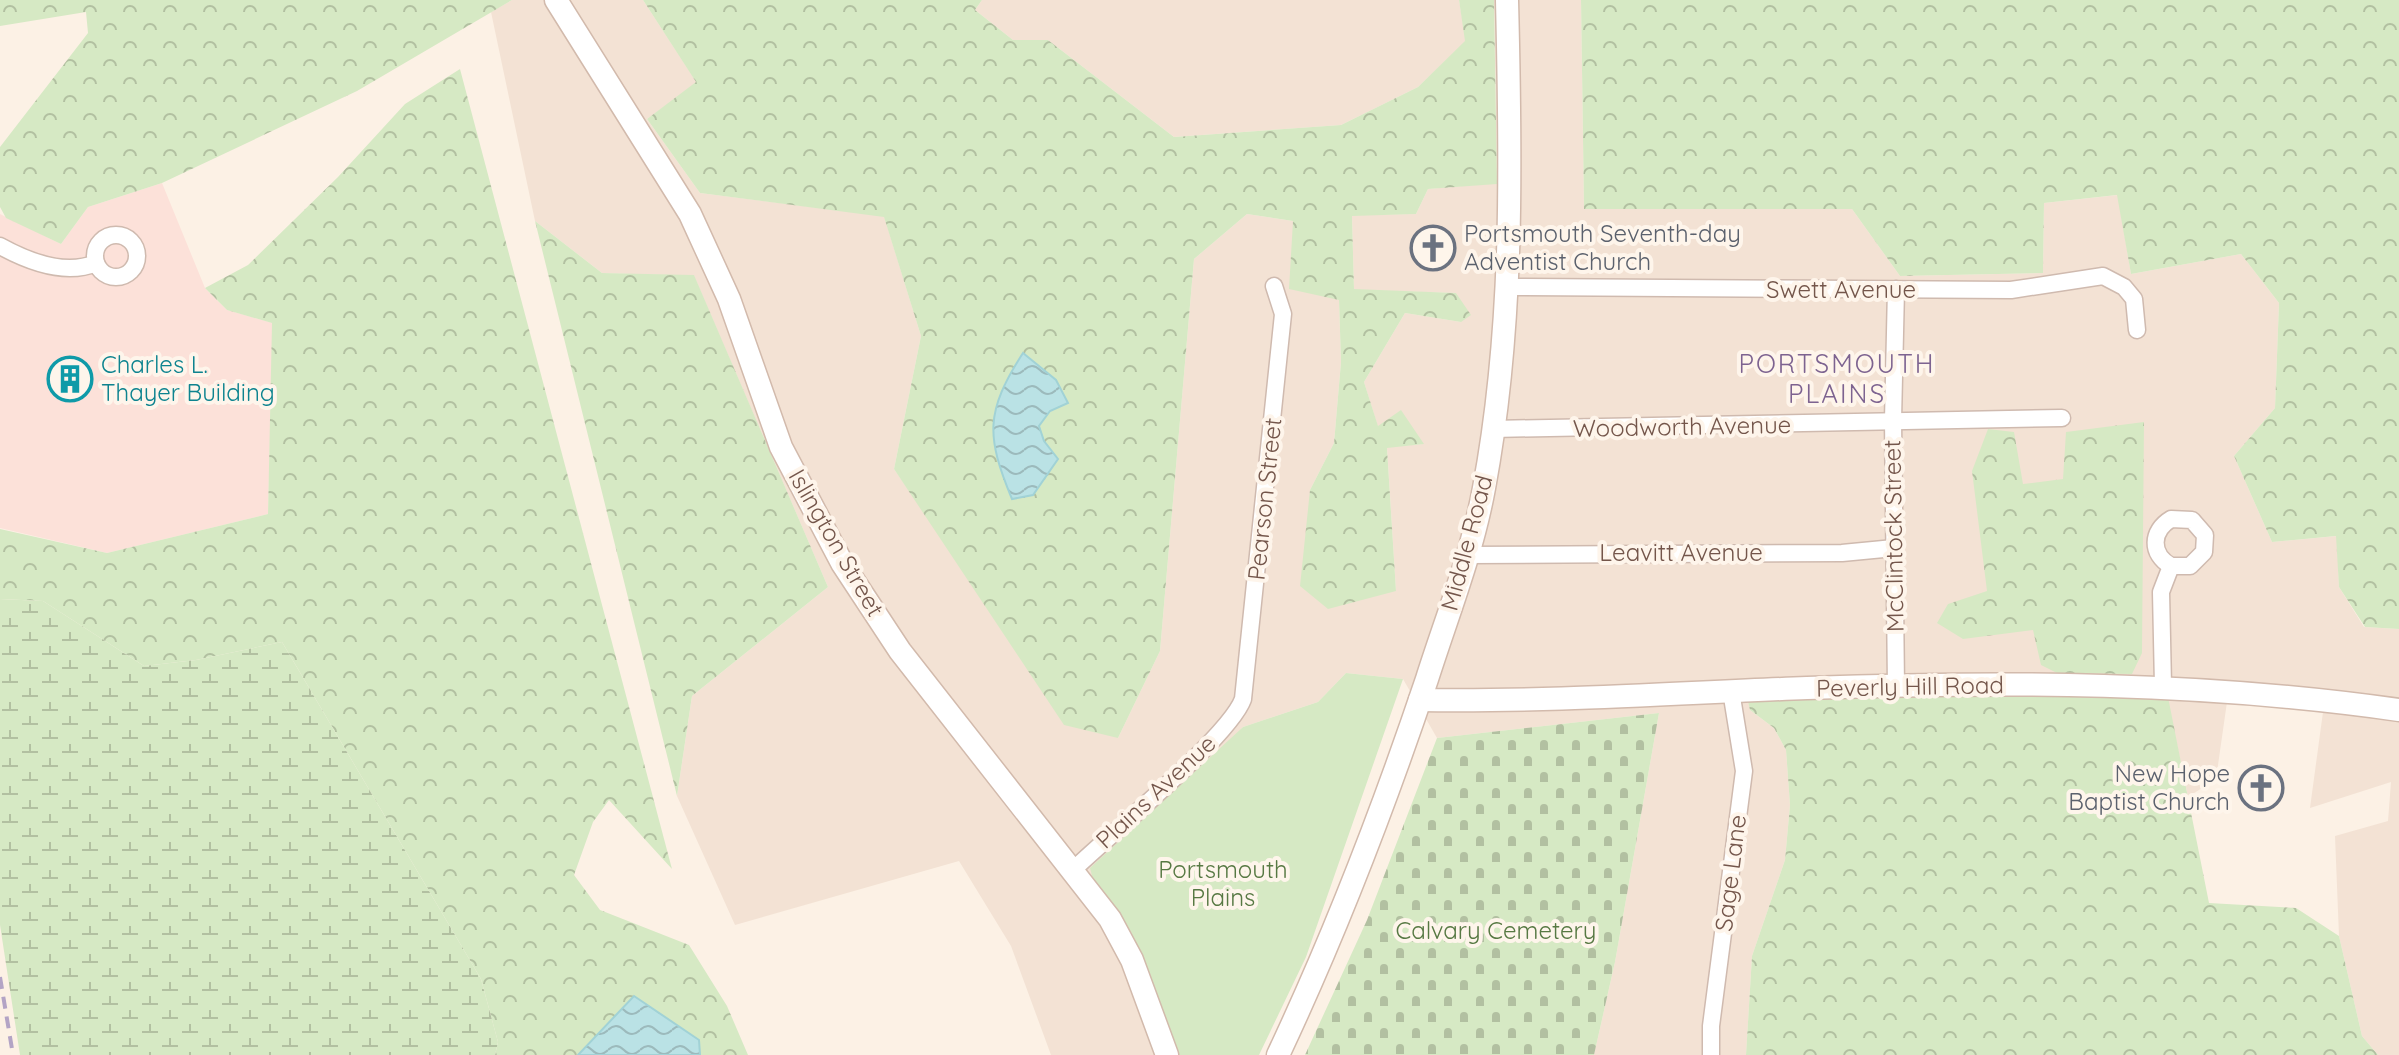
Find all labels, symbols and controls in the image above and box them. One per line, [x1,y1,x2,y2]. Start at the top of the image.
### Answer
place label: Portsmouth Seventh-day Adventist Church [1464,218,1741,276]
church icon: Portsmouth Seventh-day Adventist Church [1409,224,1457,272]
street label: Swett Avenue [1766,274,1916,304]
district label: PORTSMOUTH PLAINS [1738,347,1936,410]
place label: Charles L. Thayer Building [101,349,275,407]
building icon: Charles L. Thayer Building [46,355,94,403]
street label: Woodworth Avenue [1572,409,1792,443]
street label: Pearson Street [1241,416,1287,582]
street label: McClintock Street [1876,440,1910,632]
street label: Islington Street [783,463,891,622]
street label: Middle Road [1434,472,1499,614]
street label: Leavitt Avenue [1599,537,1763,567]
street label: Peverly Hill Road [1816,669,2004,703]
street label: Plains Avenue [1089,728,1222,855]
place label: New Hope Baptist Church [2068,758,2230,816]
church icon: New Hope Baptist Church [2237,764,2285,812]
street label: Sage Lane [1708,813,1752,933]
park label: Portsmouth Plains [1158,854,1288,912]
park label: Calvary Cemetery [1396,915,1596,945]

